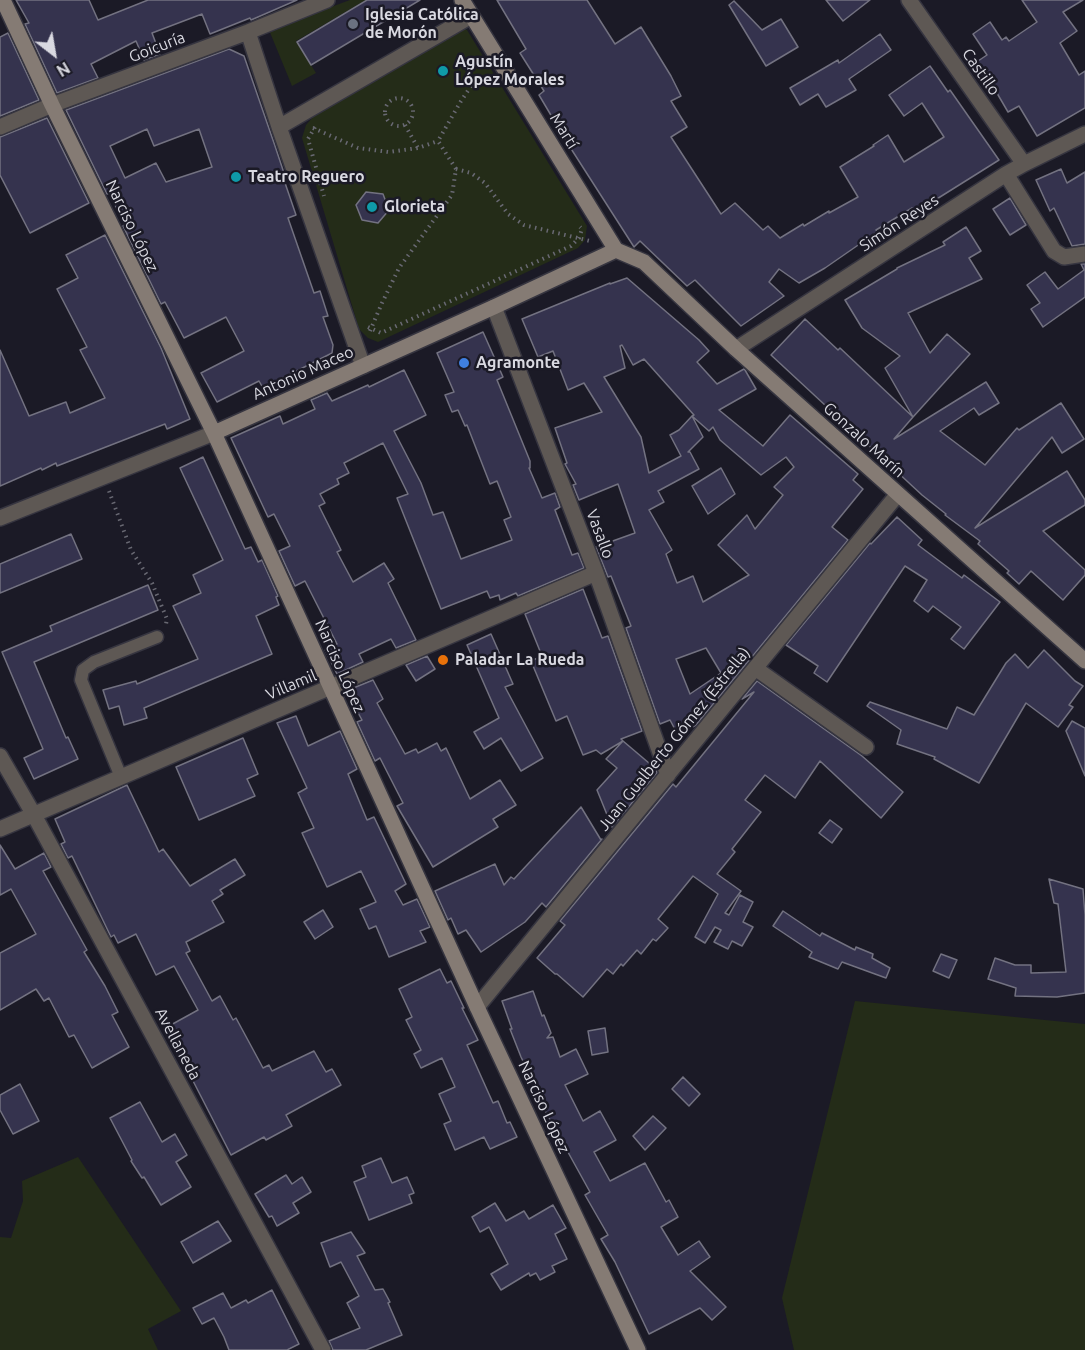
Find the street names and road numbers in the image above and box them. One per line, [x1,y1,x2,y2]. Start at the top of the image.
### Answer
street label: Goicuría [126,28,188,66]
street label: Castillo [958,45,1004,99]
street label: Martí [546,110,582,152]
street label: Narciso López [101,177,163,275]
street label: Simón Reyes [856,190,942,256]
street label: Antonio Maceo [249,342,357,404]
street label: Gonzalo Marín [819,398,909,482]
street label: Vasallo [582,507,618,561]
street label: Narciso López [311,616,369,716]
street label: Juan Gualberto Gómez (Estrella) [594,643,754,835]
street label: Villamil [263,666,319,704]
street label: Avellaneda [151,1005,205,1083]
street label: Narciso López [514,1058,574,1156]

